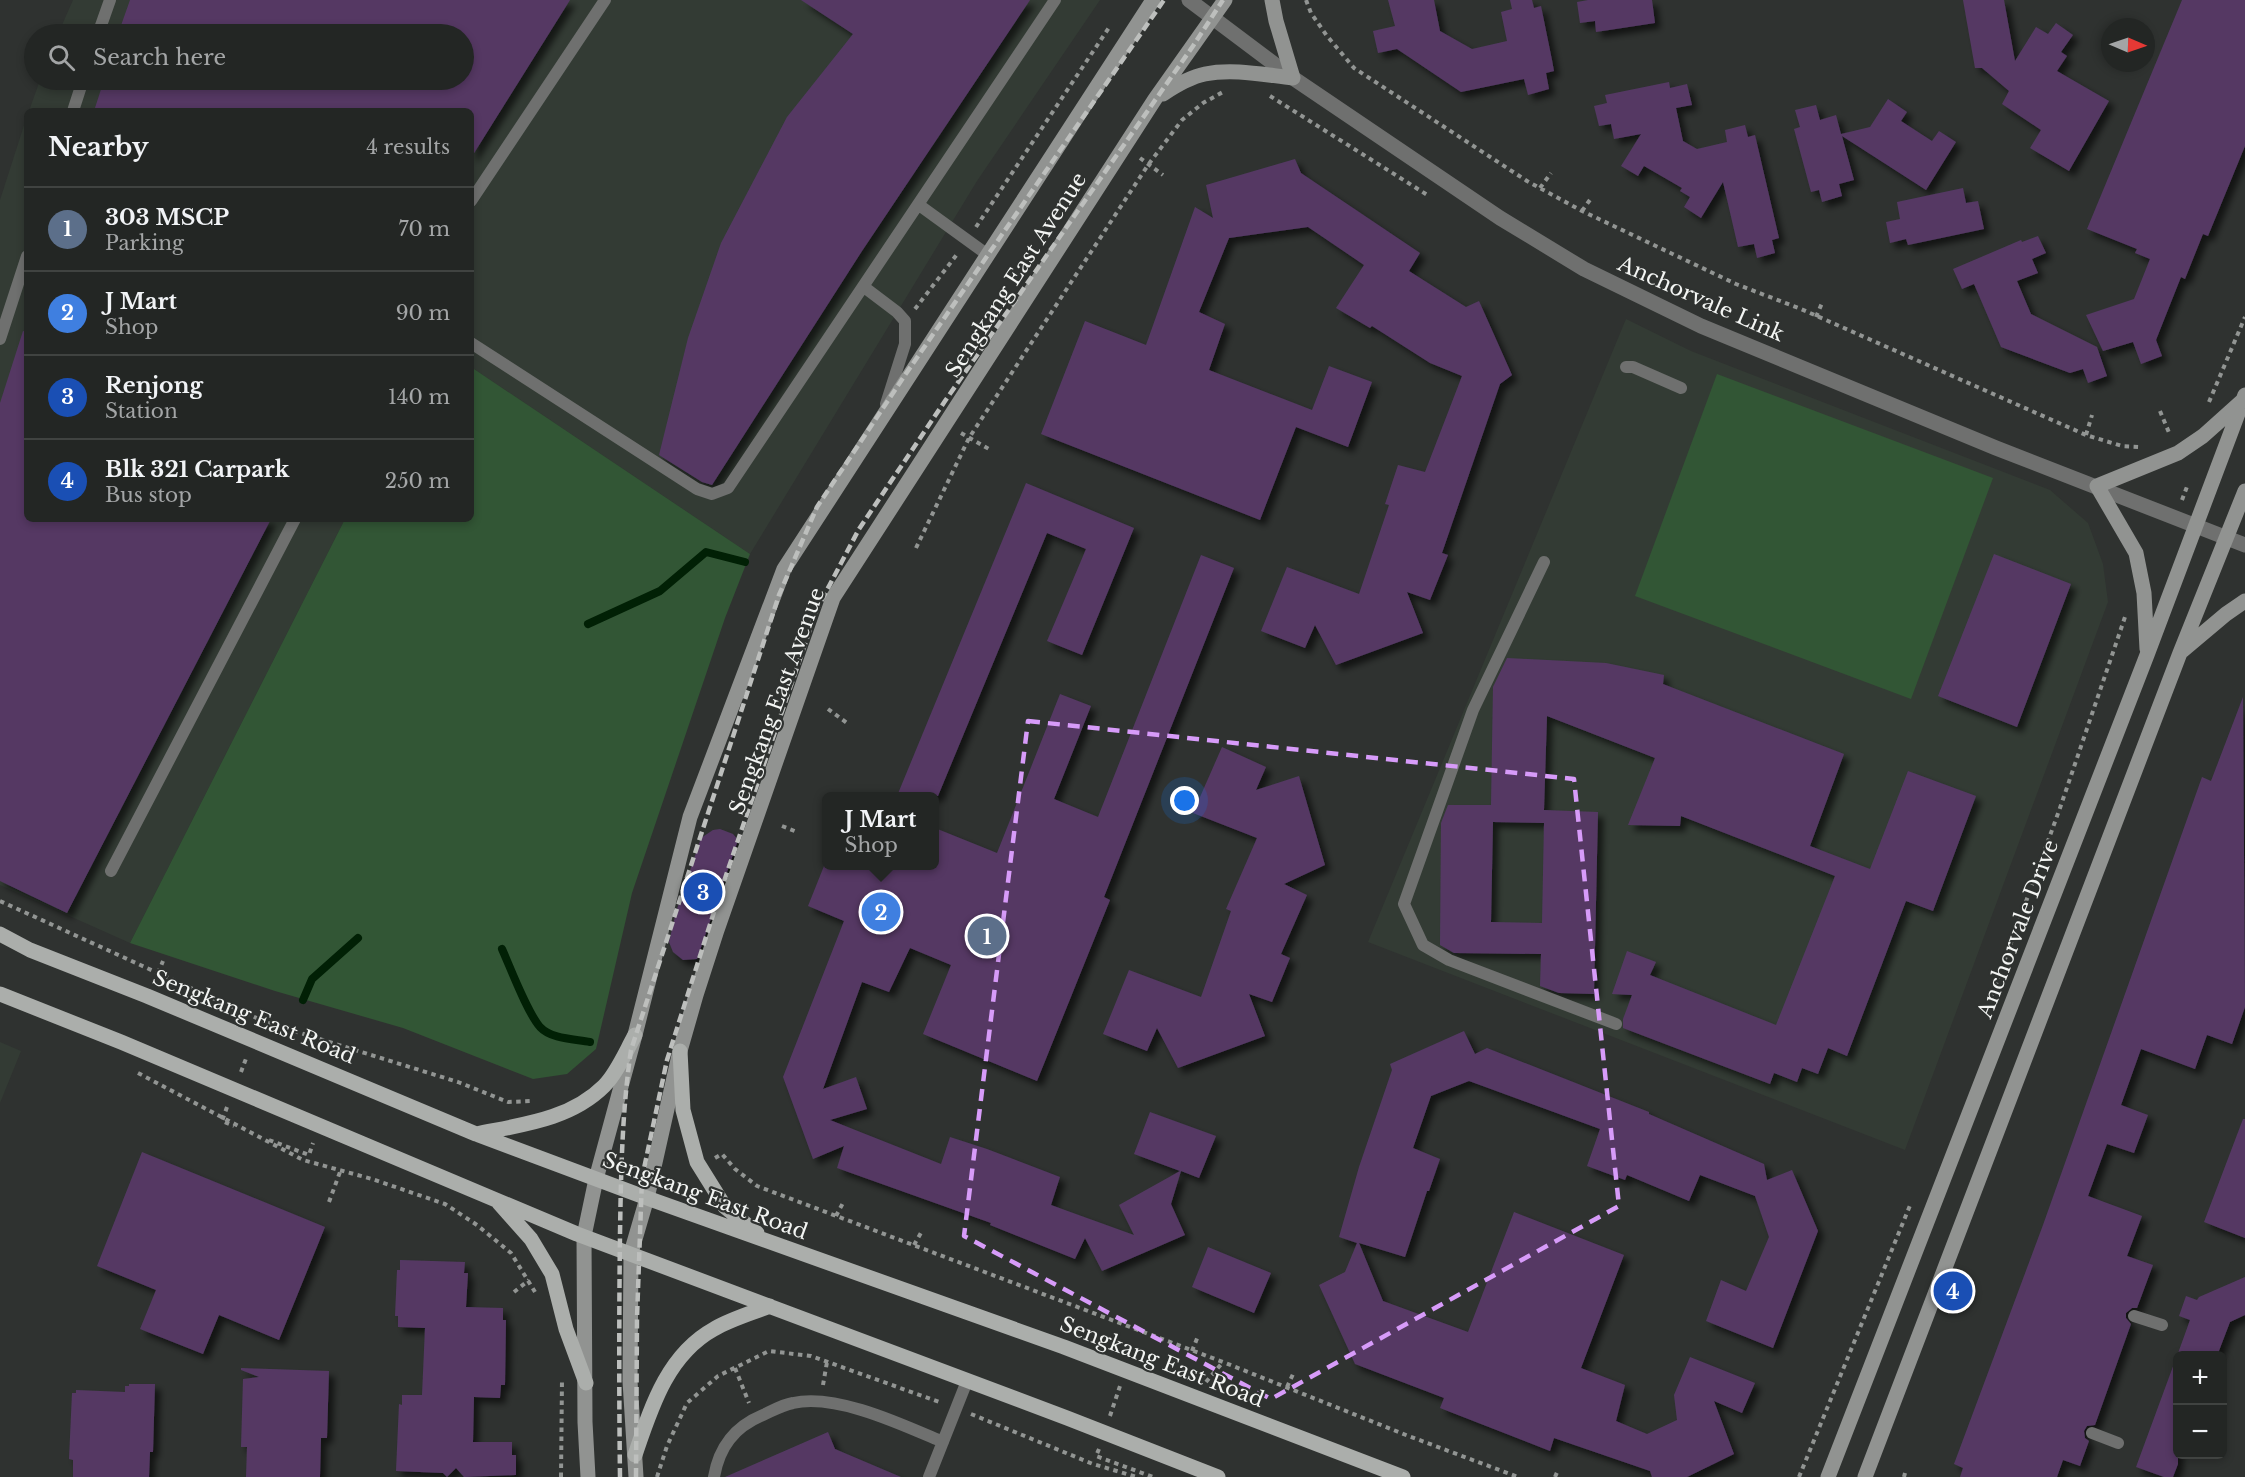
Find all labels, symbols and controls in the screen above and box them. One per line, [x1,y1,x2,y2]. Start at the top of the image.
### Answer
north arrow [2101,18,2155,72]
search box [24,24,474,90]
icon: search [45,41,78,74]
text: Search here [93,44,226,71]
text: Nearby [48,131,149,163]
text: 4 results [366,135,450,159]
street label: Sengkang East Avenue [940,167,1092,383]
text: 303 MSCP [105,204,229,231]
text: 1 [63,217,72,241]
text: 70 m [398,217,450,241]
text: Parking [105,231,184,255]
street label: Anchorvale Link [1613,250,1788,347]
text: J Mart [105,288,177,315]
text: 2 [61,301,74,325]
text: 90 m [396,301,450,325]
text: Shop [105,315,158,339]
text: Renjong [105,372,203,399]
text: 3 [61,385,74,409]
text: 140 m [388,385,450,409]
text: Station [105,399,178,423]
text: Blk 321 Carpark [105,456,289,483]
text: 4 [61,469,74,493]
text: 250 m [385,469,450,493]
text: Bus stop [105,483,192,507]
street label: Sengkang East Avenue [724,584,830,818]
your location [1170,786,1199,815]
popup [822,792,939,870]
text: J Mart [845,806,916,833]
text: Shop [845,833,898,857]
street label: Anchorvale Drive [1972,836,2064,1023]
pin: 3 [684,870,722,914]
pin: 2 [862,890,900,934]
pin: 1 [968,914,1006,958]
street label: Sengkang East Road [149,964,359,1070]
street label: Sengkang East Road [599,1147,811,1245]
pin: 4 [1934,1268,1972,1314]
street label: Sengkang East Road [1056,1311,1268,1413]
map controls [2173,1351,2227,1459]
button: + [2173,1351,2227,1405]
button: − [2173,1405,2227,1459]

